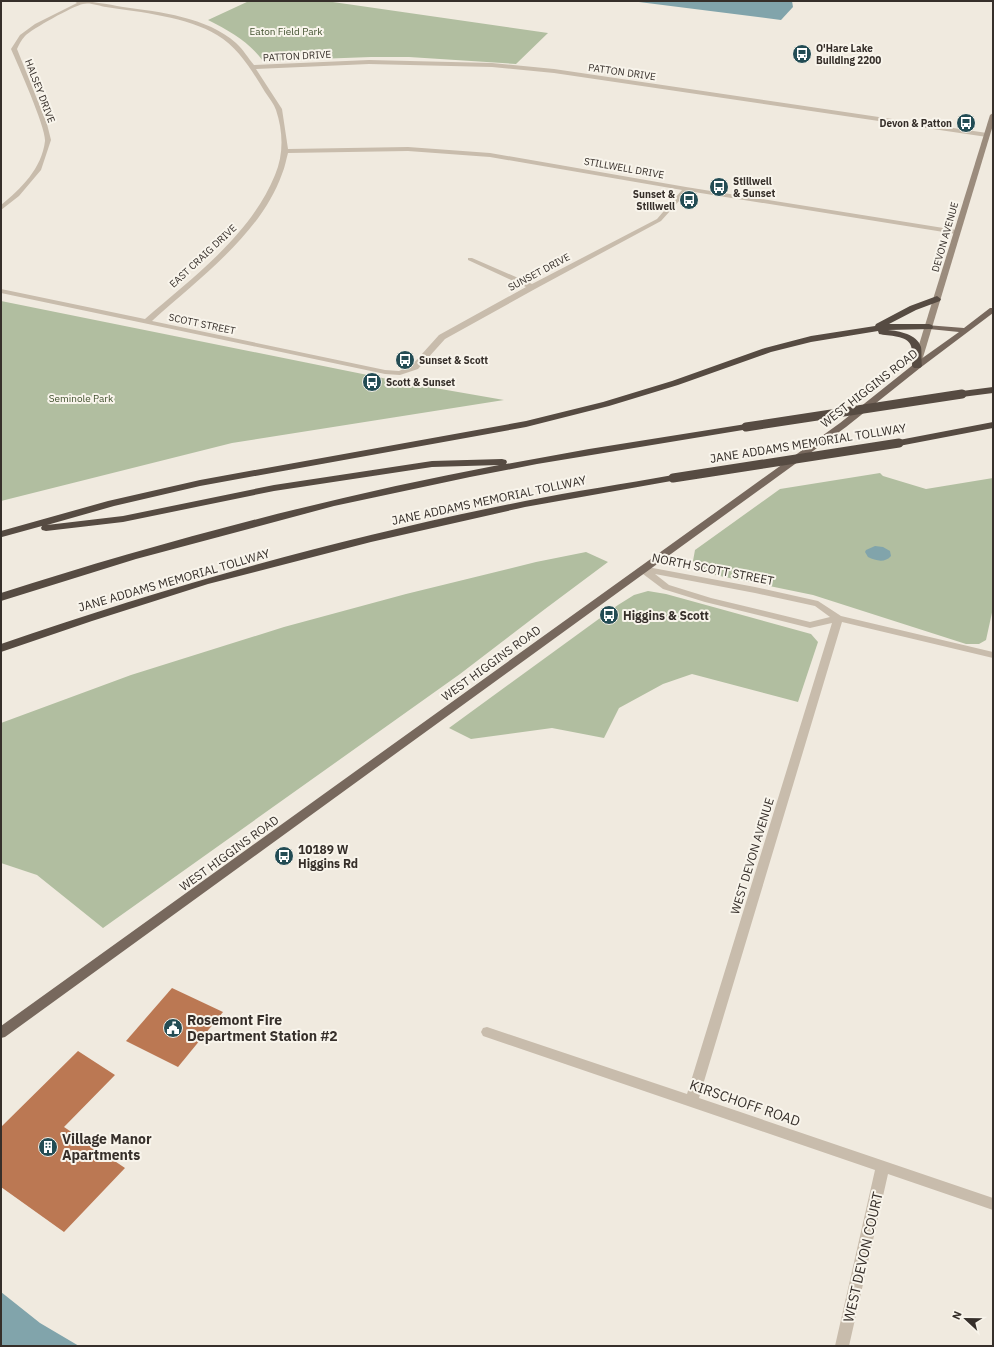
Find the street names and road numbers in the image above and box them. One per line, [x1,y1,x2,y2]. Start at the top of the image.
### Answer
street label: PATTON DRIVE [263,48,332,64]
street label: HALSEY DRIVE [22,57,58,125]
street label: PATTON DRIVE [587,61,657,83]
street label: STILLWELL DRIVE [583,155,665,181]
street label: DEVON AVENUE [929,200,961,274]
street label: EAST CRAIG DRIVE [167,221,239,291]
street label: SUNSET DRIVE [506,250,572,294]
street label: SCOTT STREET [167,311,237,337]
street label: WEST HIGGINS ROAD [818,345,920,431]
street label: JANE ADDAMS MEMORIAL TOLLWAY [709,420,907,466]
street label: JANE ADDAMS MEMORIAL TOLLWAY [390,472,588,528]
street label: JANE ADDAMS MEMORIAL TOLLWAY [76,545,272,615]
street label: NORTH SCOTT STREET [651,550,775,588]
street label: WEST HIGGINS ROAD [439,622,543,704]
street label: WEST DEVON AVENUE [727,796,777,916]
street label: WEST HIGGINS ROAD [177,812,281,894]
street label: KIRSCHOFF ROAD [687,1076,803,1130]
street label: WEST DEVON COURT [839,1190,887,1324]

